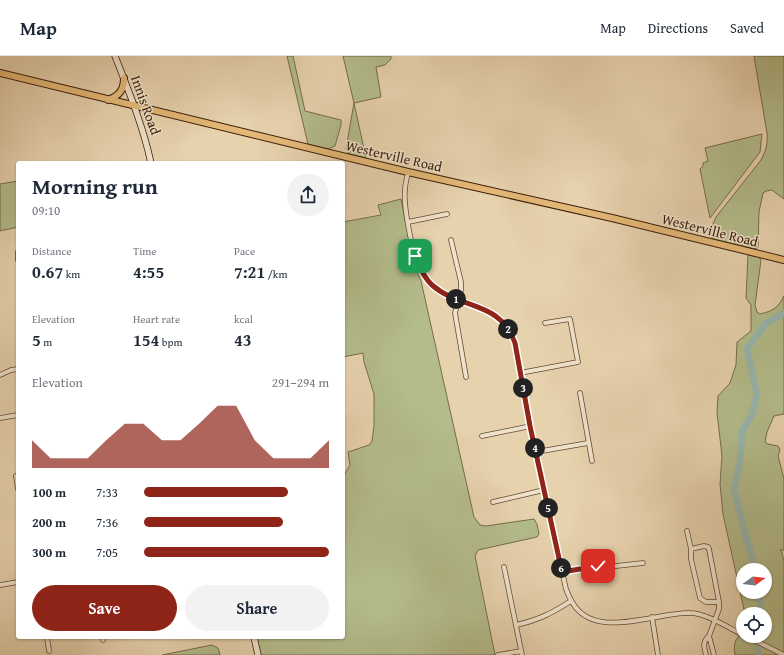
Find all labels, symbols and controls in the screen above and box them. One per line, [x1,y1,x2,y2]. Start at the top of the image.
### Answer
text: Map [20,14,57,42]
text: Map [600,18,626,38]
text: Directions [648,18,708,38]
text: Saved [730,18,764,38]
street label: Innis Road [126,72,166,138]
street label: Westerville Road [344,135,445,177]
text: Morning run [32,170,158,202]
button: share [287,174,329,216]
text: 09:10 [32,201,60,220]
street label: Westerville Road [660,208,761,252]
pin [398,239,432,273]
text: Distance [32,243,71,259]
text: Time [133,243,156,259]
text: Pace [234,243,255,259]
icon: arrive [404,245,426,267]
text: 0.67 [32,259,63,284]
text: 4:55 [133,259,164,284]
text: 7:21 [234,259,265,284]
text: km [63,266,80,282]
text: /km [265,266,287,282]
pin: 1 [446,289,466,309]
text: 1 [453,291,459,307]
text: Elevation [32,311,75,327]
text: Heart rate [133,311,180,327]
text: kcal [234,311,253,327]
pin: 2 [498,319,518,339]
text: 2 [505,321,511,337]
text: 5 [32,327,41,352]
text: 154 [133,327,159,352]
text: 43 [234,327,252,352]
text: m [41,334,52,350]
text: bpm [159,334,182,350]
text: Elevation [32,373,83,392]
text: 291–294 m [272,373,329,392]
pin: 3 [513,378,533,398]
text: 3 [520,380,526,396]
pin: 4 [525,438,545,458]
text: 4 [532,440,538,456]
text: 100 m [32,483,66,502]
text: 7:33 [96,483,118,502]
pin: 5 [538,498,558,518]
text: 5 [545,500,551,516]
text: 200 m [32,513,66,532]
text: 7:36 [96,513,118,532]
text: 300 m [32,543,66,562]
text: 7:05 [96,543,118,562]
pin [581,549,615,583]
icon: check [587,555,609,577]
pin: 6 [551,558,571,578]
text: 6 [558,560,564,576]
north arrow [736,563,772,599]
map controls [736,563,772,643]
button: Save [32,585,177,631]
button: Share [185,585,329,631]
button: locate [736,607,772,643]

